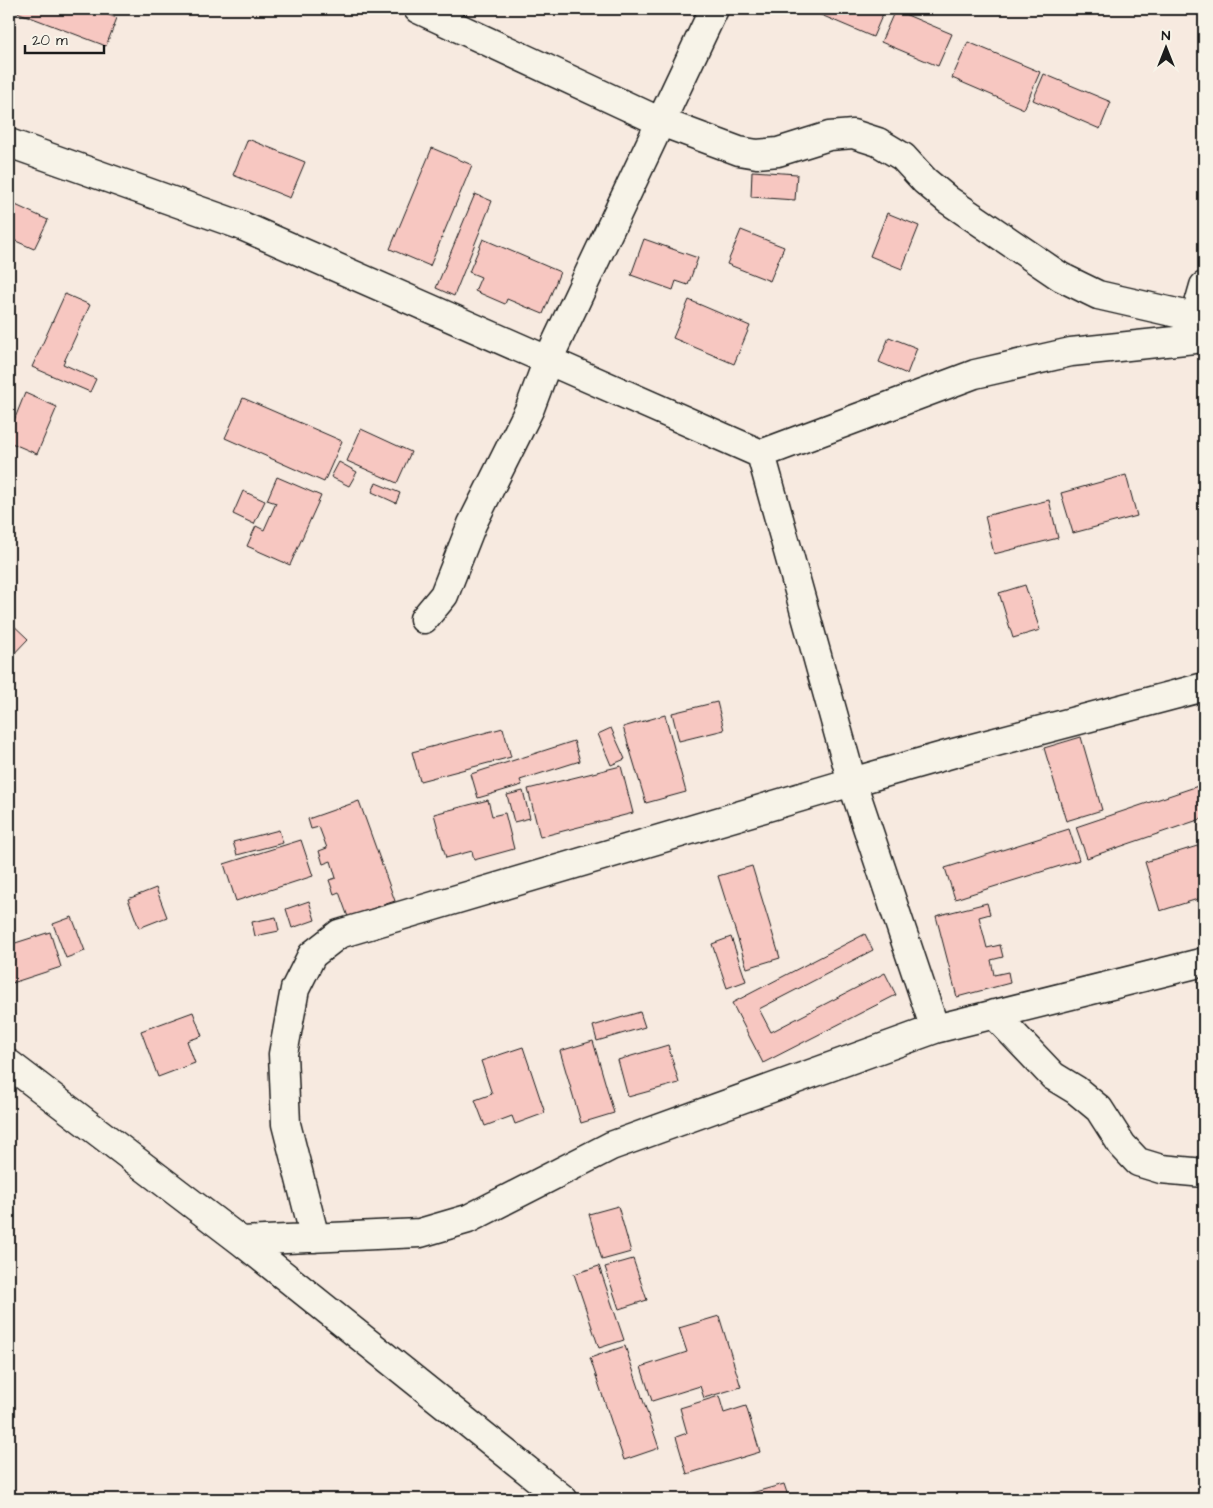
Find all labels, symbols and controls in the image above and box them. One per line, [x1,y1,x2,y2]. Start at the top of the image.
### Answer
scale bar [25,22,104,54]
north arrow [1140,22,1190,72]
text: N [1162,26,1171,46]
text: 20 m [32,30,68,51]

